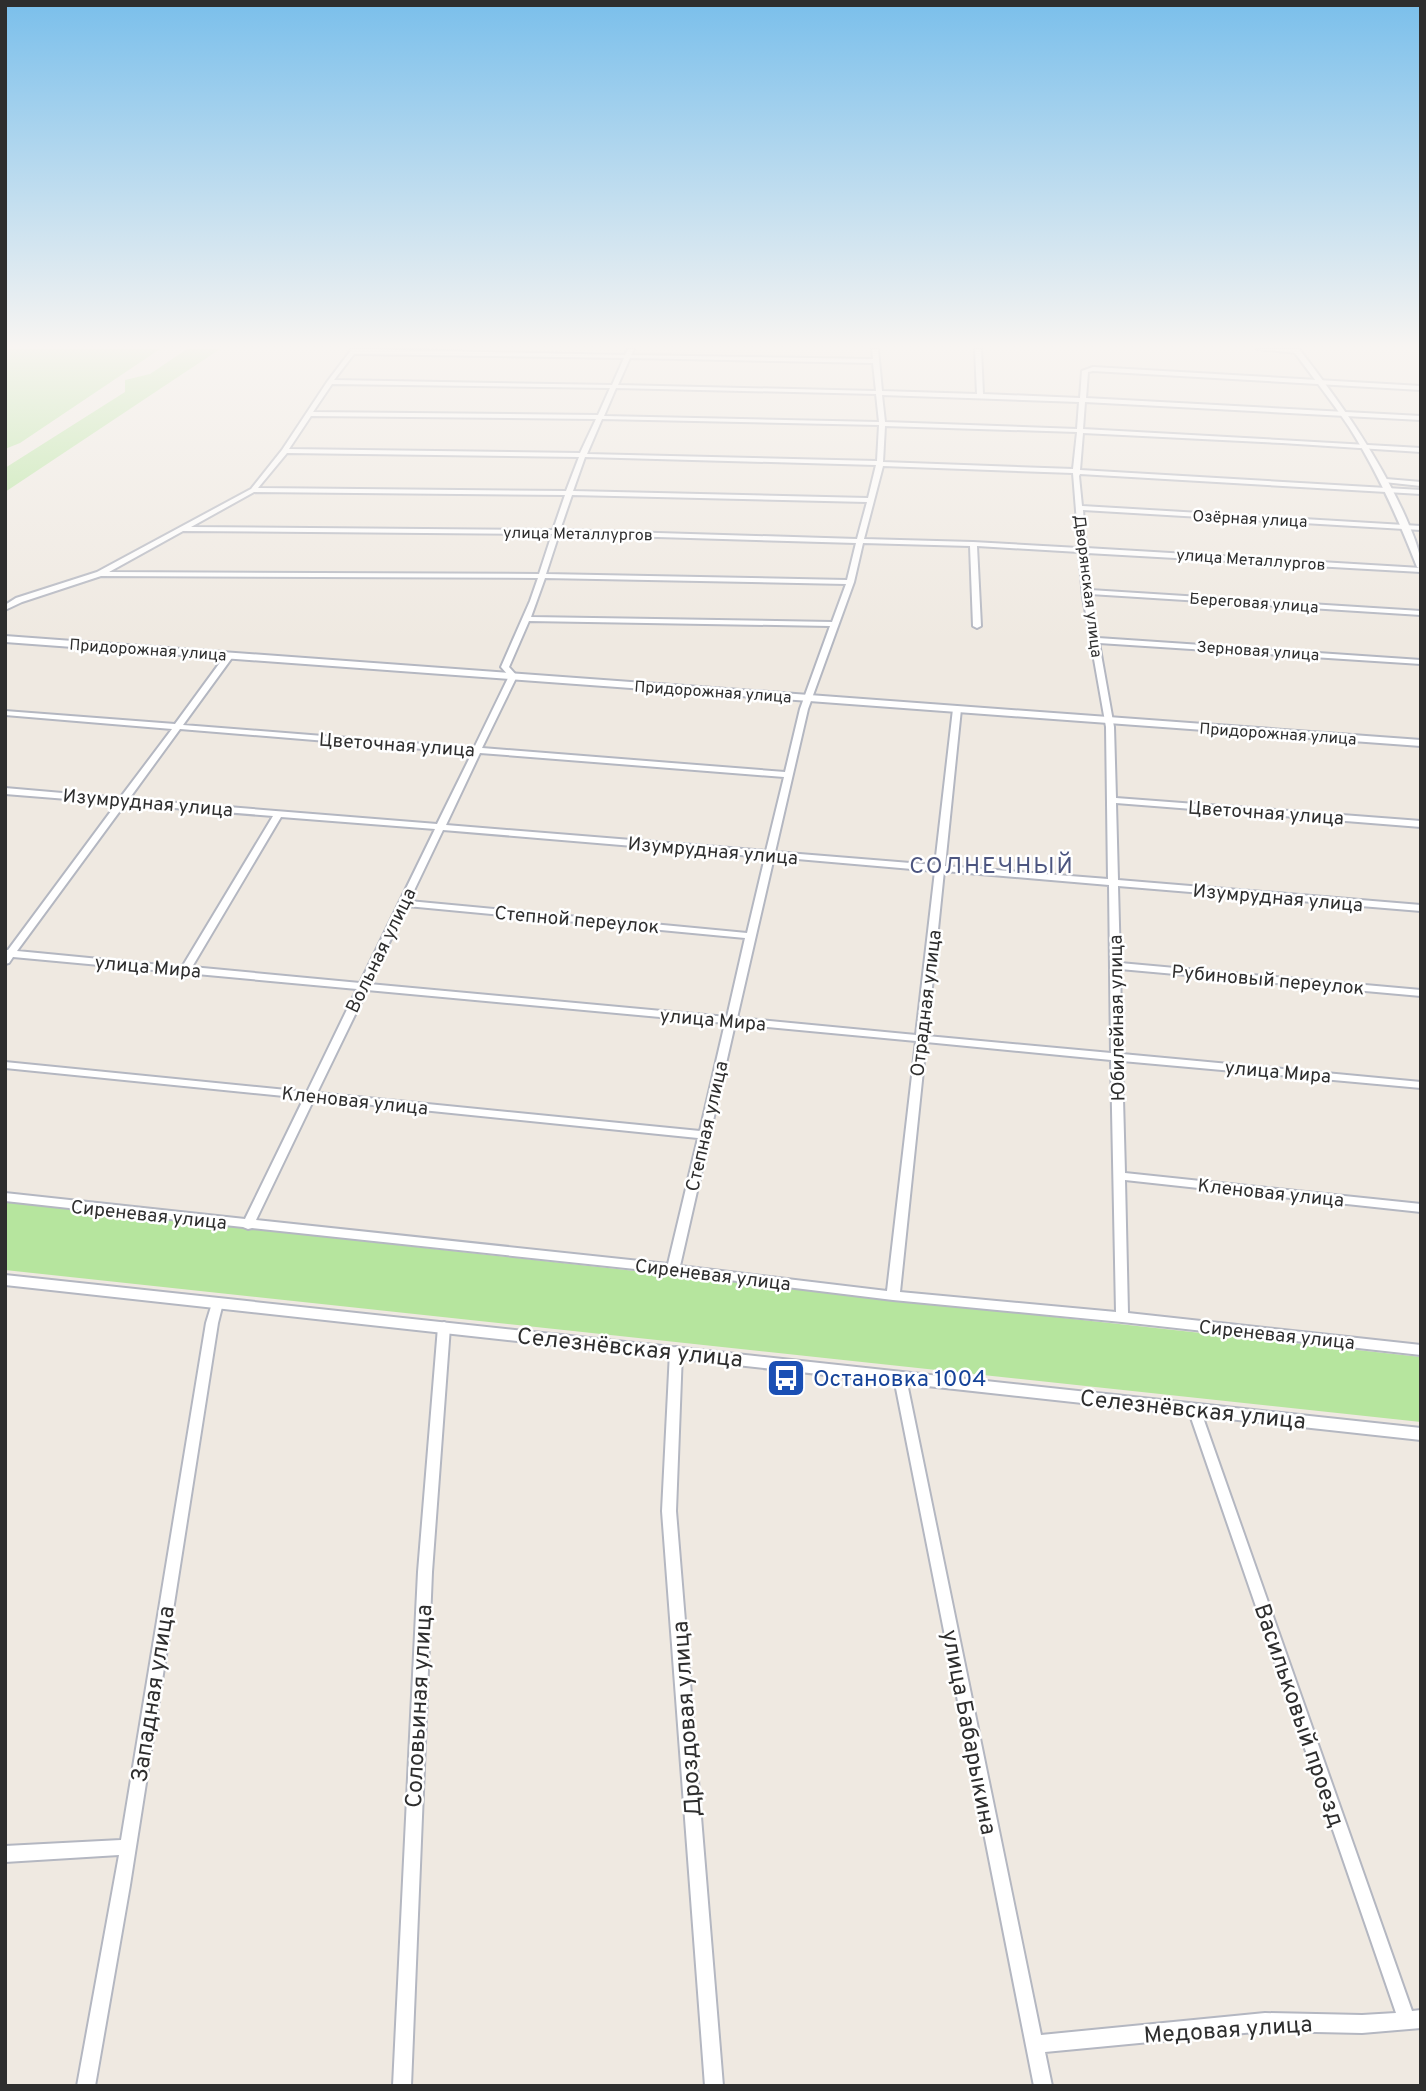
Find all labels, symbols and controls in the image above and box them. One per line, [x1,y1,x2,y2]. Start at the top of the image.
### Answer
street label: Озёрная улица [1192,507,1308,533]
street label: Дворянская улица [1068,514,1106,659]
street label: улица Металлургов [503,524,653,546]
street label: улица Металлургов [1176,546,1326,576]
street label: Береговая улица [1189,590,1319,618]
street label: Придорожная улица [69,636,227,666]
street label: Зерновая улица [1196,638,1320,666]
street label: Придорожная улица [634,678,792,708]
street label: Придорожная улица [1199,720,1357,750]
street label: Цветочная улица [318,729,476,763]
street label: Изумрудная улица [62,785,234,823]
street label: Цветочная улица [1187,797,1345,831]
street label: Изумрудная улица [627,833,799,871]
district label: СОЛНЕЧНЫЙ [909,851,1075,882]
street label: Изумрудная улица [1192,880,1364,918]
street label: Вольная улица [341,884,422,1017]
street label: Степной переулок [493,902,661,940]
street label: Отрадная улица [906,928,948,1078]
street label: Юбилейная улица [1105,934,1131,1101]
street label: улица Мира [94,951,202,985]
street label: Рубиновый переулок [1170,961,1366,1001]
street label: улица Мира [659,1004,767,1038]
street label: улица Мира [1224,1056,1332,1090]
street label: Степная улица [681,1059,735,1194]
street label: Кленовая улица [280,1082,429,1122]
street label: Кленовая улица [1196,1174,1345,1214]
street label: Сиреневая улица [69,1196,228,1236]
street label: Сиреневая улица [633,1255,792,1297]
street label: Сиреневая улица [1197,1316,1356,1356]
street label: Селезнёвская улица [515,1323,744,1376]
bus stop icon: Остановка 1004 [765,1357,807,1399]
place label: Остановка 1004 [813,1366,987,1395]
street label: Селезнёвская улица [1078,1385,1307,1438]
street label: Васильковый проезд [1246,1600,1350,1831]
street label: Западная улица [126,1604,183,1785]
street label: Соловьиная улица [401,1604,440,1809]
street label: Дроздовая улица [667,1620,710,1818]
street label: улица Бабарыкина [933,1627,1002,1838]
street label: Медовая улица [1143,2011,1313,2052]

